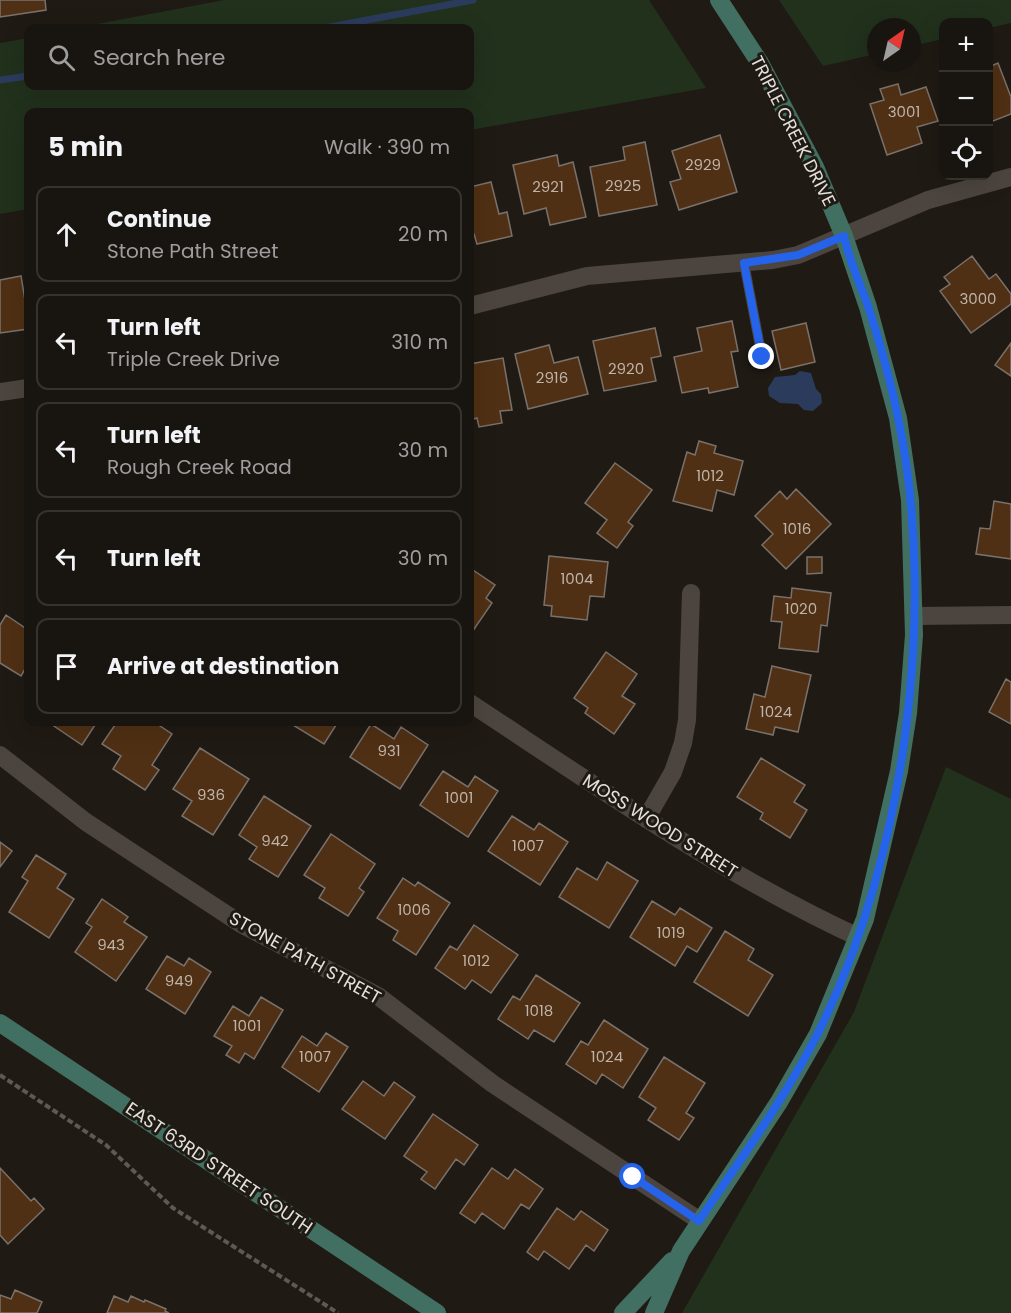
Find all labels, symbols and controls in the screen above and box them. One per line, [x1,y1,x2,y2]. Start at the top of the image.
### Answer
north arrow [867,18,921,72]
map controls [939,18,993,180]
button: + [939,18,993,72]
search box [24,24,474,90]
icon: search [45,41,78,74]
text: Search here [93,42,226,73]
street label: TRIPLE CREEK DRIVE [745,51,842,210]
button: − [939,72,993,126]
house number: 3001 [888,101,920,122]
button: locate [939,126,993,180]
text: 5 min [48,129,123,165]
text: Walk · 390 m [324,133,450,161]
house number: 2929 [685,154,721,175]
house number: 2925 [605,175,641,196]
house number: 2921 [532,176,564,197]
text: Continue [107,204,211,235]
icon: ahead [50,218,83,251]
text: 20 m [398,220,448,248]
text: Stone Path Street [107,237,278,265]
house number: 3000 [959,288,997,309]
text: Turn left [107,312,201,343]
icon: left [50,326,83,359]
text: 310 m [391,328,448,356]
route end [748,343,774,369]
text: Triple Creek Drive [107,345,280,373]
house number: 2920 [608,358,644,379]
house number: 2916 [536,367,568,388]
text: Turn left [107,420,201,451]
icon: left [50,434,83,467]
text: 30 m [398,436,448,464]
text: Rough Creek Road [107,453,292,481]
house number: 1012 [696,465,724,486]
house number: 1016 [783,518,811,539]
icon: left [50,542,83,575]
text: Turn left [107,543,201,574]
text: 30 m [398,544,448,572]
house number: 1004 [560,568,594,589]
house number: 1020 [785,598,817,619]
icon: arrive [50,650,83,683]
text: Arrive at destination [107,651,339,682]
house number: 1024 [760,701,792,722]
house number: 931 [377,740,401,761]
street label: MOSS WOOD STREET [578,768,743,884]
house number: 936 [197,784,225,805]
house number: 1001 [445,787,473,808]
house number: 942 [261,830,289,851]
house number: 1007 [512,835,544,856]
house number: 1006 [397,899,431,920]
street label: STONE PATH STREET [225,905,386,1010]
house number: 1019 [657,922,685,943]
house number: 943 [97,934,125,955]
house number: 1012 [462,950,490,971]
house number: 949 [165,970,193,991]
house number: 1018 [525,1000,553,1021]
house number: 1001 [233,1015,261,1036]
house number: 1007 [299,1046,331,1067]
house number: 1024 [591,1046,623,1067]
street label: EAST 63RD STREET SOUTH [121,1096,318,1240]
route start [619,1163,645,1189]

